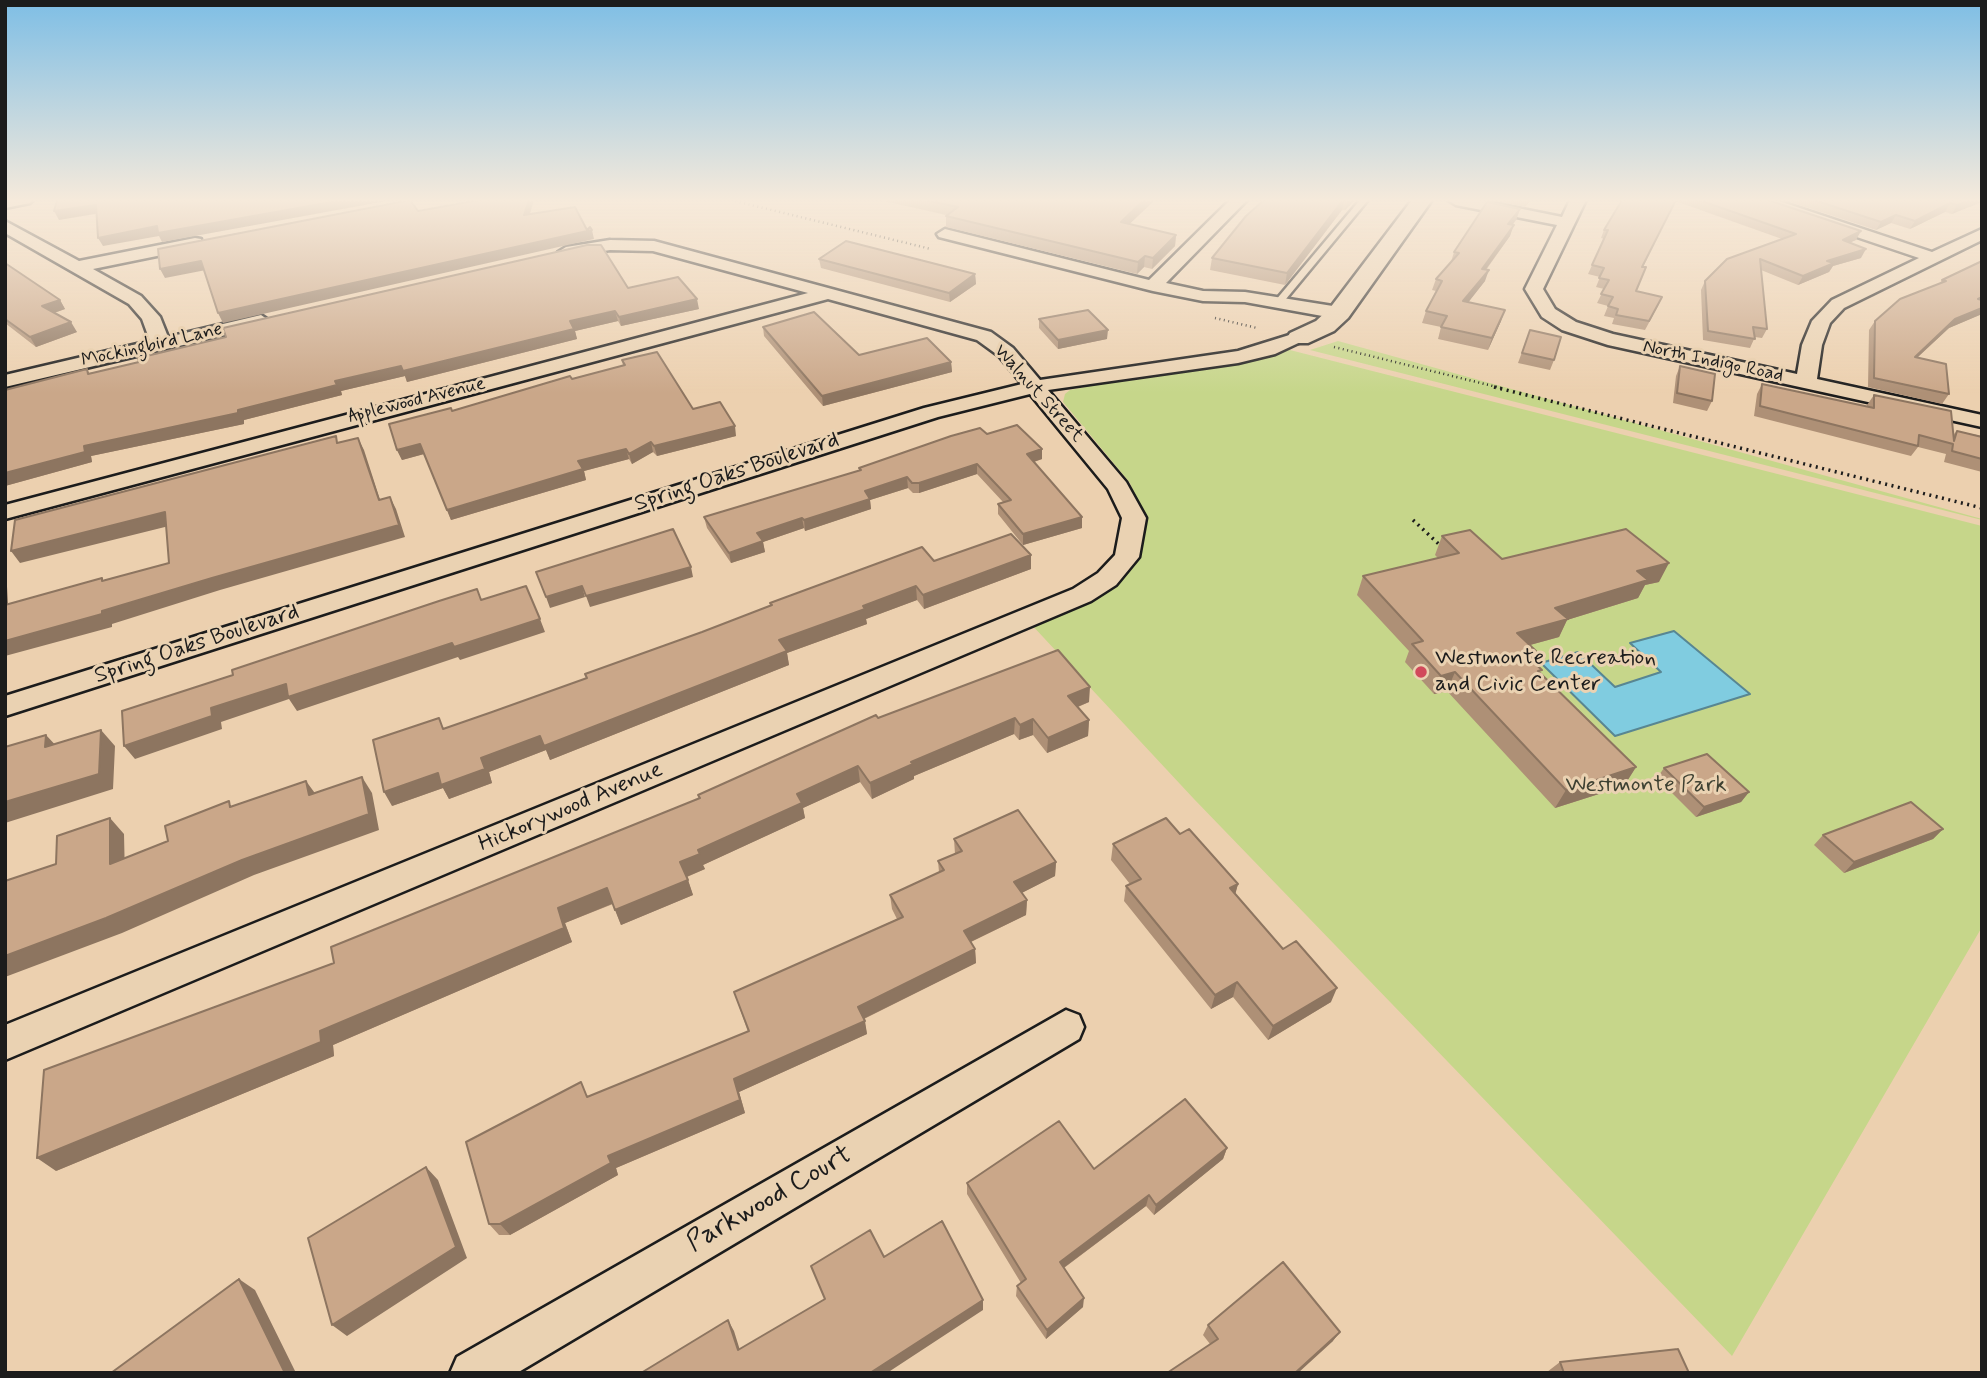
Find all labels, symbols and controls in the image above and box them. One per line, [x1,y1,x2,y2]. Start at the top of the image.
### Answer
street label: Mockingbird Lane [79,319,225,373]
street label: North Indigo Road [1641,336,1785,388]
street label: Walnut Street [988,340,1088,448]
street label: Applewood Avenue [346,373,488,429]
street label: Spring Oaks Boulevard [631,427,843,519]
street label: Spring Oaks Boulevard [91,599,303,691]
place label: Westmonte Recreation and Civic Center [1435,645,1656,699]
marker: Westmonte Recreation and Civic Center [1413,664,1429,680]
street label: Hickorywood Avenue [475,757,667,859]
park label: Westmonte Park [1565,772,1727,800]
street label: Parkwood Court [681,1139,859,1261]

